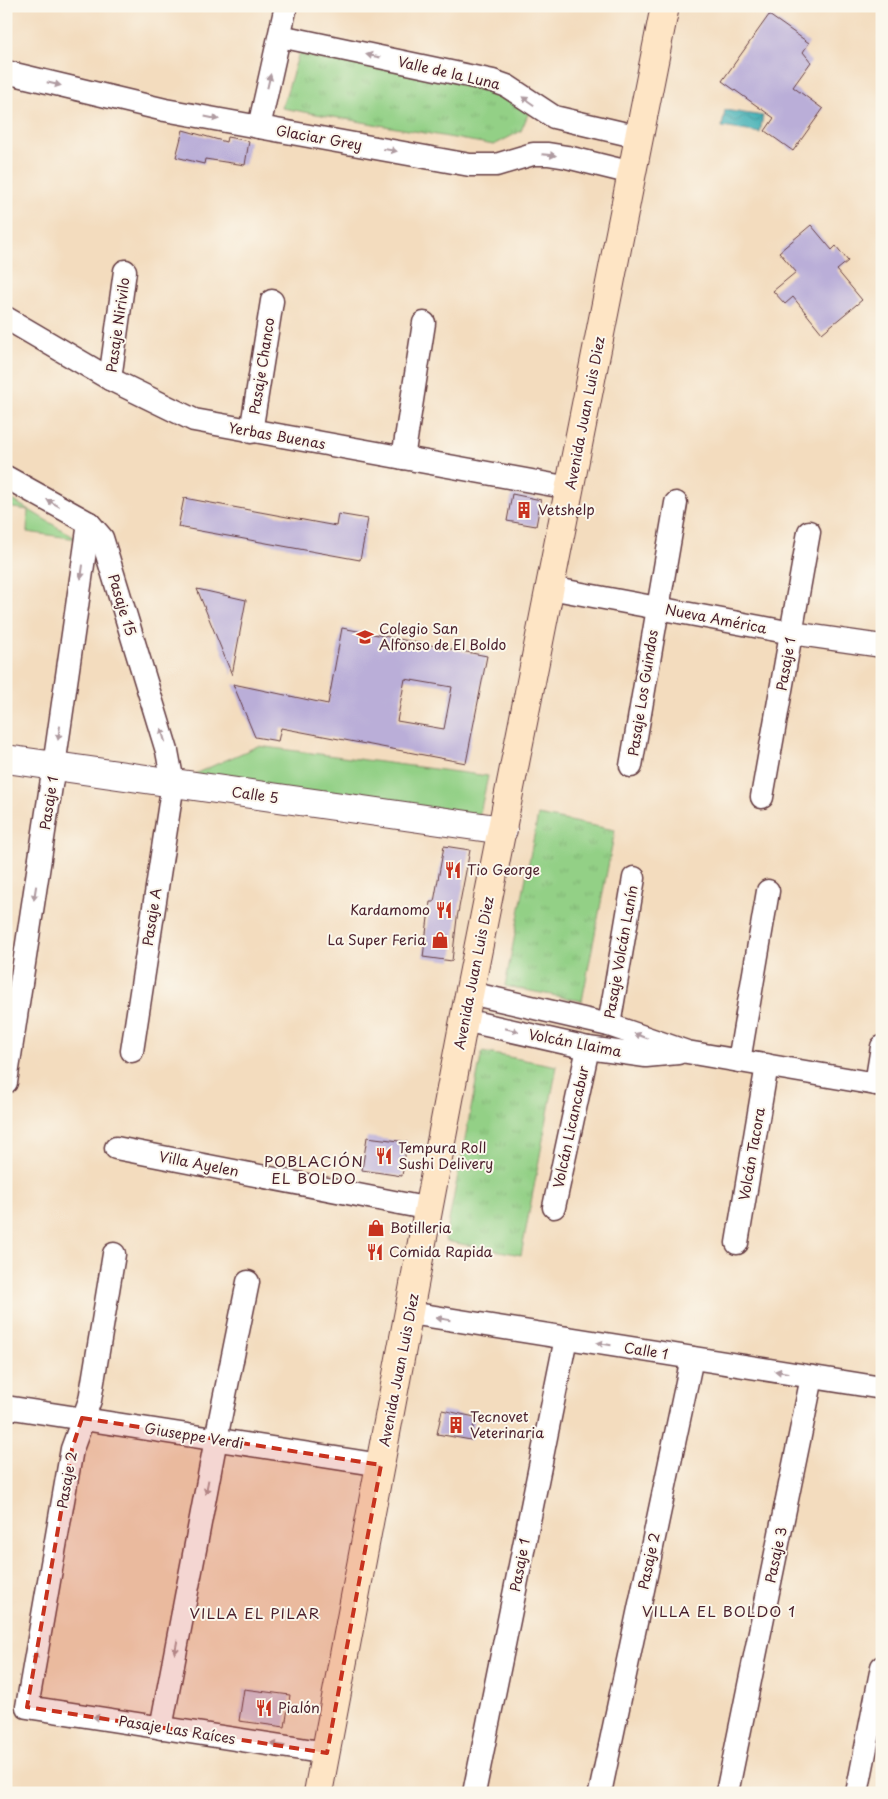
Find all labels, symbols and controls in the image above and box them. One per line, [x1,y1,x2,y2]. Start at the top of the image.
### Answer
one-way arrow [365,51,381,59]
street label: Valle de la Luna [396,51,503,95]
one-way arrow [265,74,273,89]
one-way arrow [46,80,61,88]
one-way arrow [521,96,534,106]
one-way arrow [205,115,221,123]
street label: Glaciar Grey [274,120,364,155]
one-way arrow [382,147,398,155]
one-way arrow [541,151,557,159]
street label: Pasaje Nirivilo [100,276,135,374]
street label: Pasaje Chanco [243,316,280,416]
street label: Avenida Juan Luis Diez [559,334,610,491]
street label: Yerbas Buenas [227,417,327,454]
one-way arrow [45,499,60,507]
place label: Vetshelp [538,499,595,520]
building icon: Vetshelp [514,500,534,520]
one-way arrow [78,564,86,580]
street label: Pasaje 15 [103,571,142,638]
street label: Nueva América [663,598,770,639]
place label: Colegio San Alfonso de El Boldo [379,618,506,655]
school or university icon: Colegio San Alfonso de El Boldo [355,627,375,647]
street label: Pasaje Los Guindos [622,628,663,758]
street label: Pasaje 1 [770,636,801,692]
one-way arrow [55,725,63,741]
one-way arrow [158,728,166,743]
street label: Pasaje 1 [34,775,63,831]
street label: Calle 5 [230,781,280,808]
place label: Tio George [467,859,540,880]
restaurant icon: Tio George [443,860,463,880]
street label: Pasaje Volcán Lanín [598,884,643,1020]
one-way arrow [31,886,39,902]
street label: Pasaje A [137,886,166,947]
street label: Avenida Juan Luis Diez [448,894,499,1051]
place label: Kardamomo [350,899,430,920]
restaurant icon: Kardamomo [434,900,454,920]
place label: La Super Feria [327,929,426,950]
shop icon: La Super Feria [430,930,450,950]
street label: Volcán Llaima [527,1023,624,1062]
one-way arrow [504,1027,520,1035]
one-way arrow [633,1032,648,1039]
street label: Volcán Licancabur [547,1063,594,1190]
street label: Volcán Tacora [733,1105,770,1202]
place label: Tempura Roll Sushi Delivery [398,1137,493,1174]
street label: Villa Ayelen [157,1145,241,1182]
restaurant icon: Tempura Roll Sushi Delivery [374,1146,394,1166]
district label: POBLACIÓN EL BOLDO [264,1149,364,1189]
place label: Botilleria [390,1217,451,1238]
shop icon: Botilleria [366,1218,386,1238]
place label: Comida Rapida [389,1241,492,1262]
restaurant icon: Comida Rapida [365,1242,385,1262]
street label: Avenida Juan Luis Diez [373,1291,424,1448]
one-way arrow [435,1314,451,1322]
street label: Calle 1 [623,1337,670,1364]
one-way arrow [596,1340,612,1348]
one-way arrow [773,1367,789,1375]
place label: Tecnovet Veterinaria [470,1406,544,1443]
building icon: Tecnovet Veterinaria [446,1415,466,1435]
street label: Giuseppe Verdi [143,1417,245,1454]
street label: Pasaje 2 [51,1450,82,1510]
one-way arrow [202,1479,210,1495]
street label: Pasaje 3 [759,1525,792,1585]
street label: Pasaje 2 [632,1530,665,1591]
street label: Pasaje 1 [504,1536,535,1593]
district label: VILLA EL BOLDO 1 [642,1599,796,1622]
district label: VILLA EL PILAR [190,1601,320,1624]
one-way arrow [172,1639,180,1655]
one-way arrow [32,1651,40,1667]
place label: Pialón [278,1697,320,1718]
restaurant icon: Pialón [254,1698,274,1718]
street label: Pasaje Las Raíces [117,1710,237,1749]
one-way arrow [92,1714,108,1722]
one-way arrow [270,1741,286,1749]

